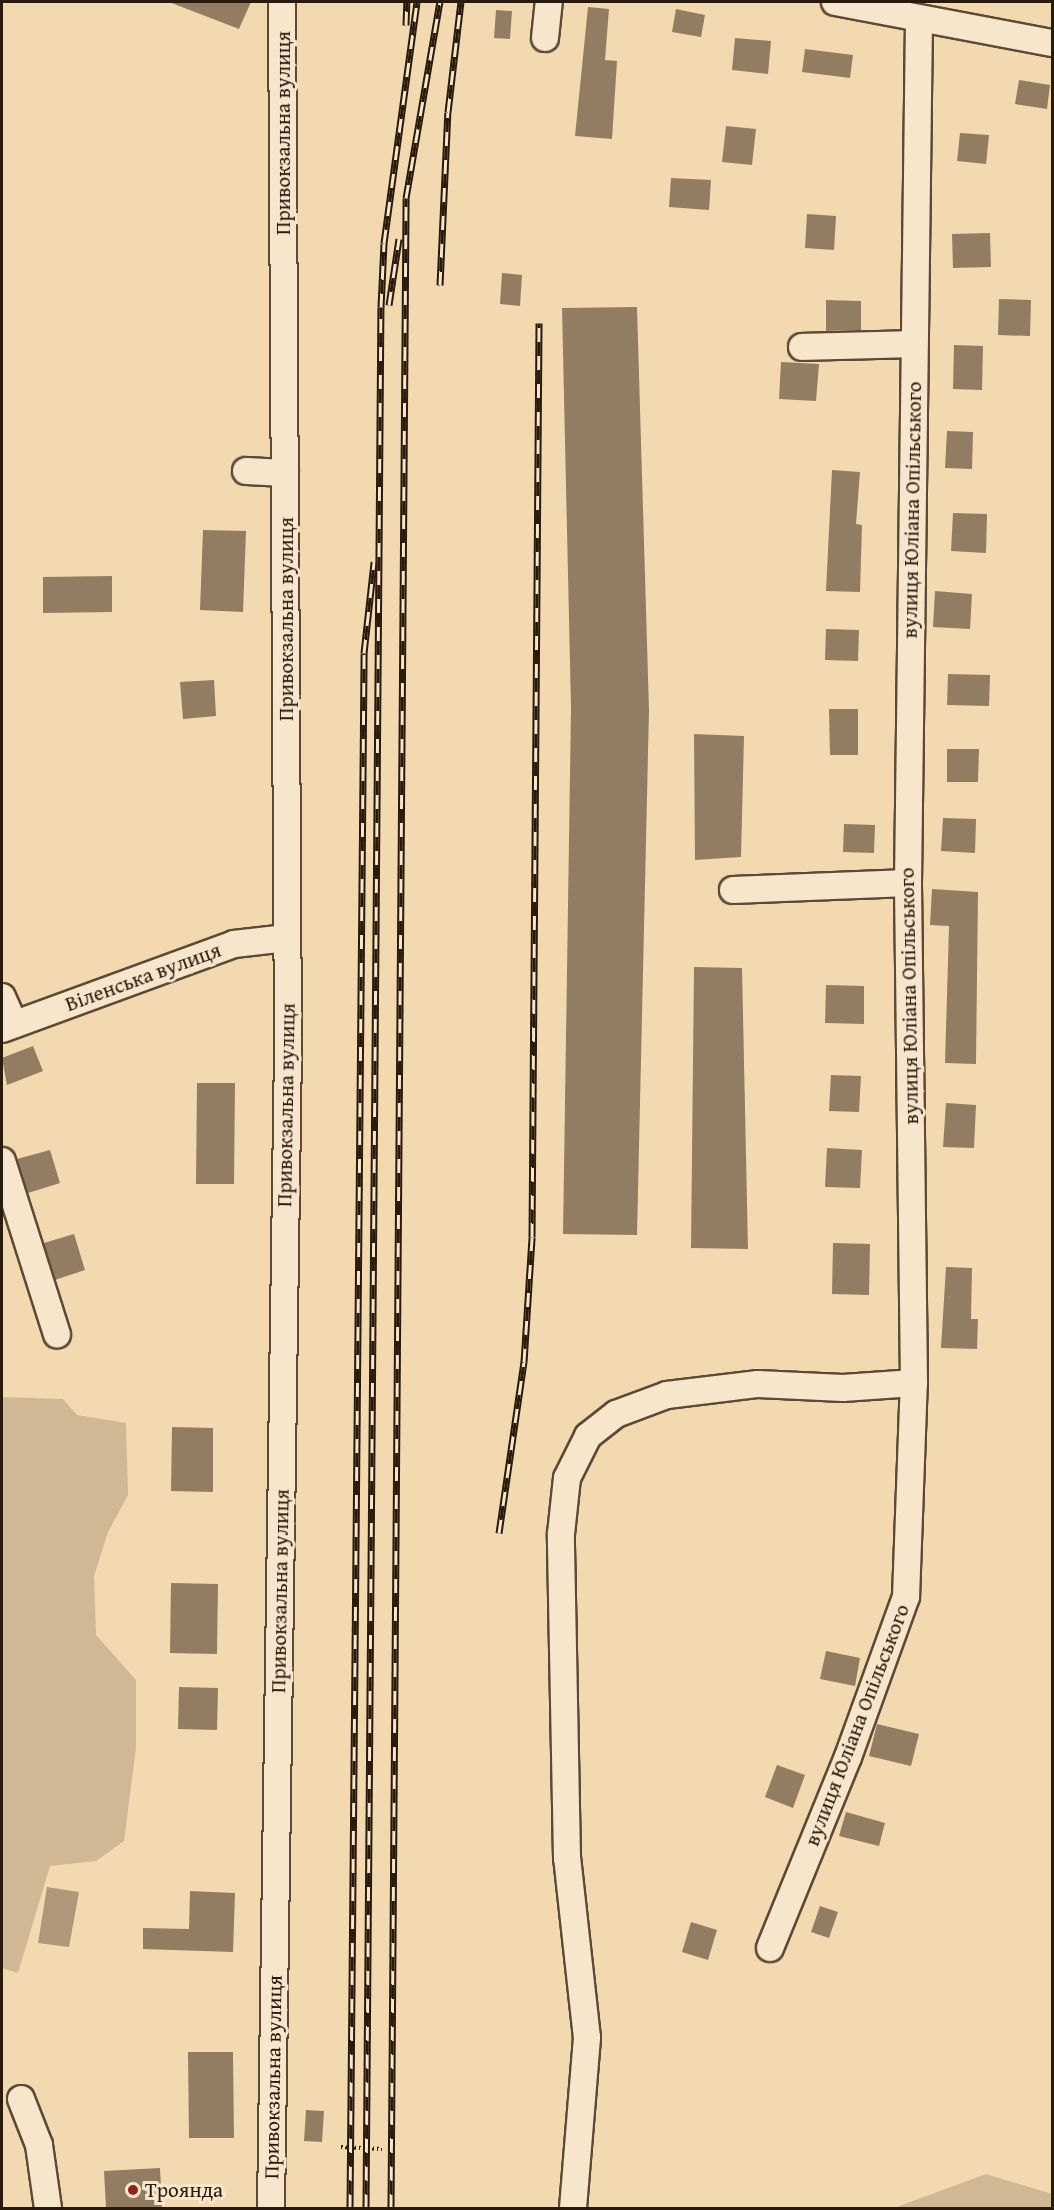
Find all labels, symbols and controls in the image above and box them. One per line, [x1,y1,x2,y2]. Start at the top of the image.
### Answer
street label: Привокзальна вулиця [270,31,296,235]
street label: вулиця Юліана Опільського [897,381,927,639]
street label: Привокзальна вулиця [273,517,299,721]
street label: вулиця Юліана Опільського [894,867,924,1125]
street label: Віленська вулиця [62,937,224,1017]
street label: Привокзальна вулиця [272,1003,300,1207]
street label: Привокзальна вулиця [266,1489,294,1693]
street label: вулиця Юліана Опільського [799,1601,915,1849]
street label: Привокзальна вулиця [259,1975,287,2179]
place label: Троянда [145,2177,223,2203]
marker: Троянда [126,2183,140,2197]

